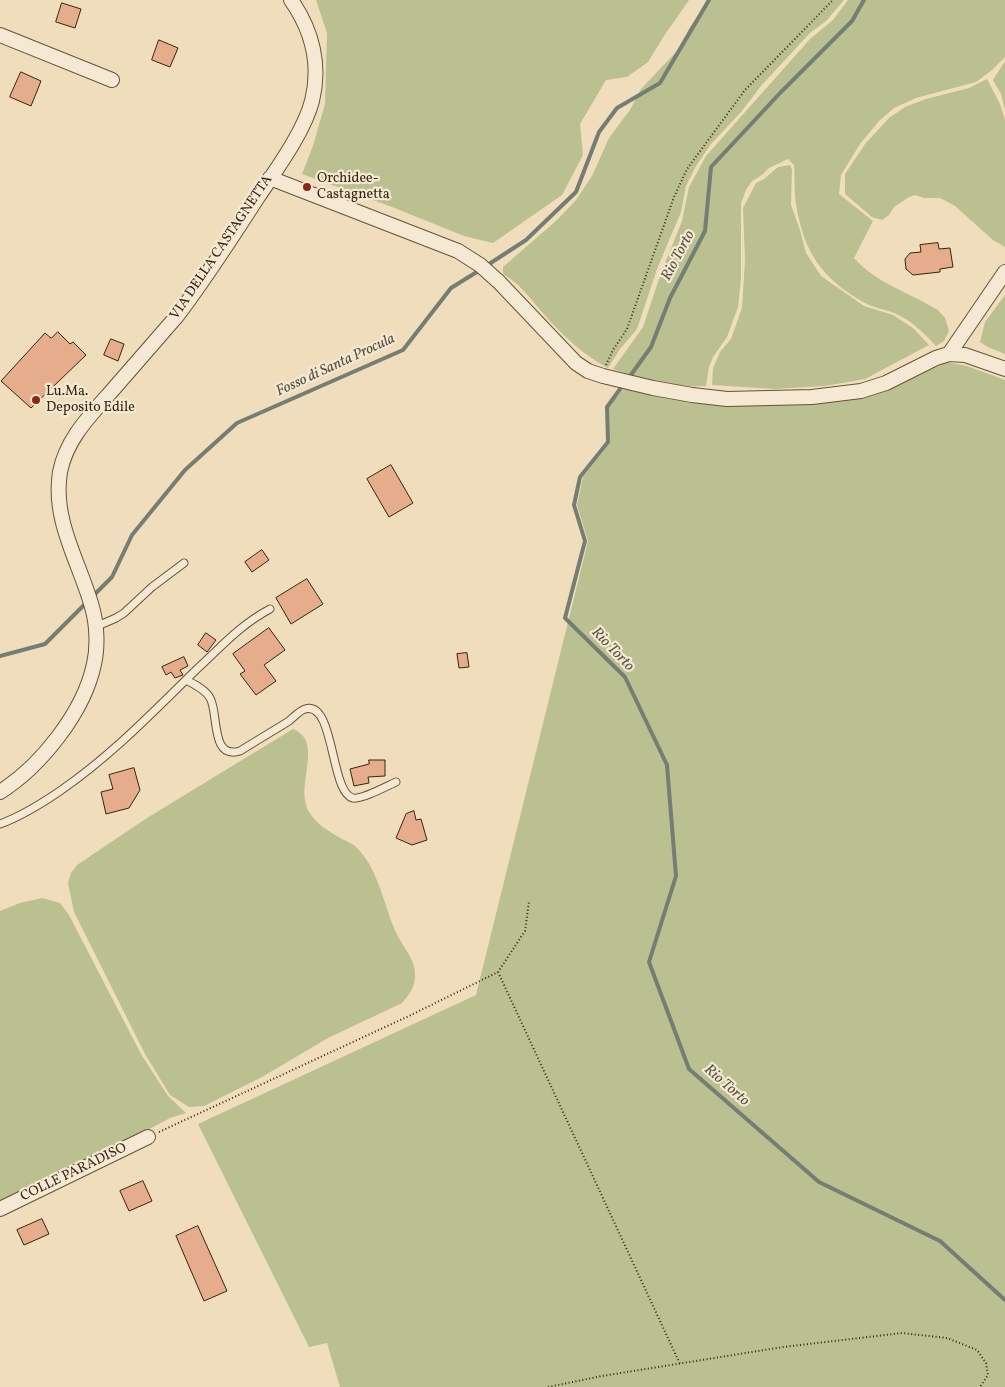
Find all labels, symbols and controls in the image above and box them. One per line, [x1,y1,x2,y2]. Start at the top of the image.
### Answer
place label: Orchidee- Castagnetta [317,171,390,203]
street label: VIA DELLA CASTAGNETTA [167,172,277,324]
marker: Orchidee- Castagnetta [301,181,313,193]
water label: Rio Torto [658,228,700,284]
water label: Fosso di Santa Procula [274,331,398,401]
place label: Lu.Ma. Deposito Edile [46,384,135,417]
marker: Lu.Ma. Deposito Edile [30,394,42,406]
water label: Rio Torto [587,624,637,676]
water label: Rio Torto [700,1061,752,1111]
street label: COLLE PARADISO [18,1140,130,1206]

